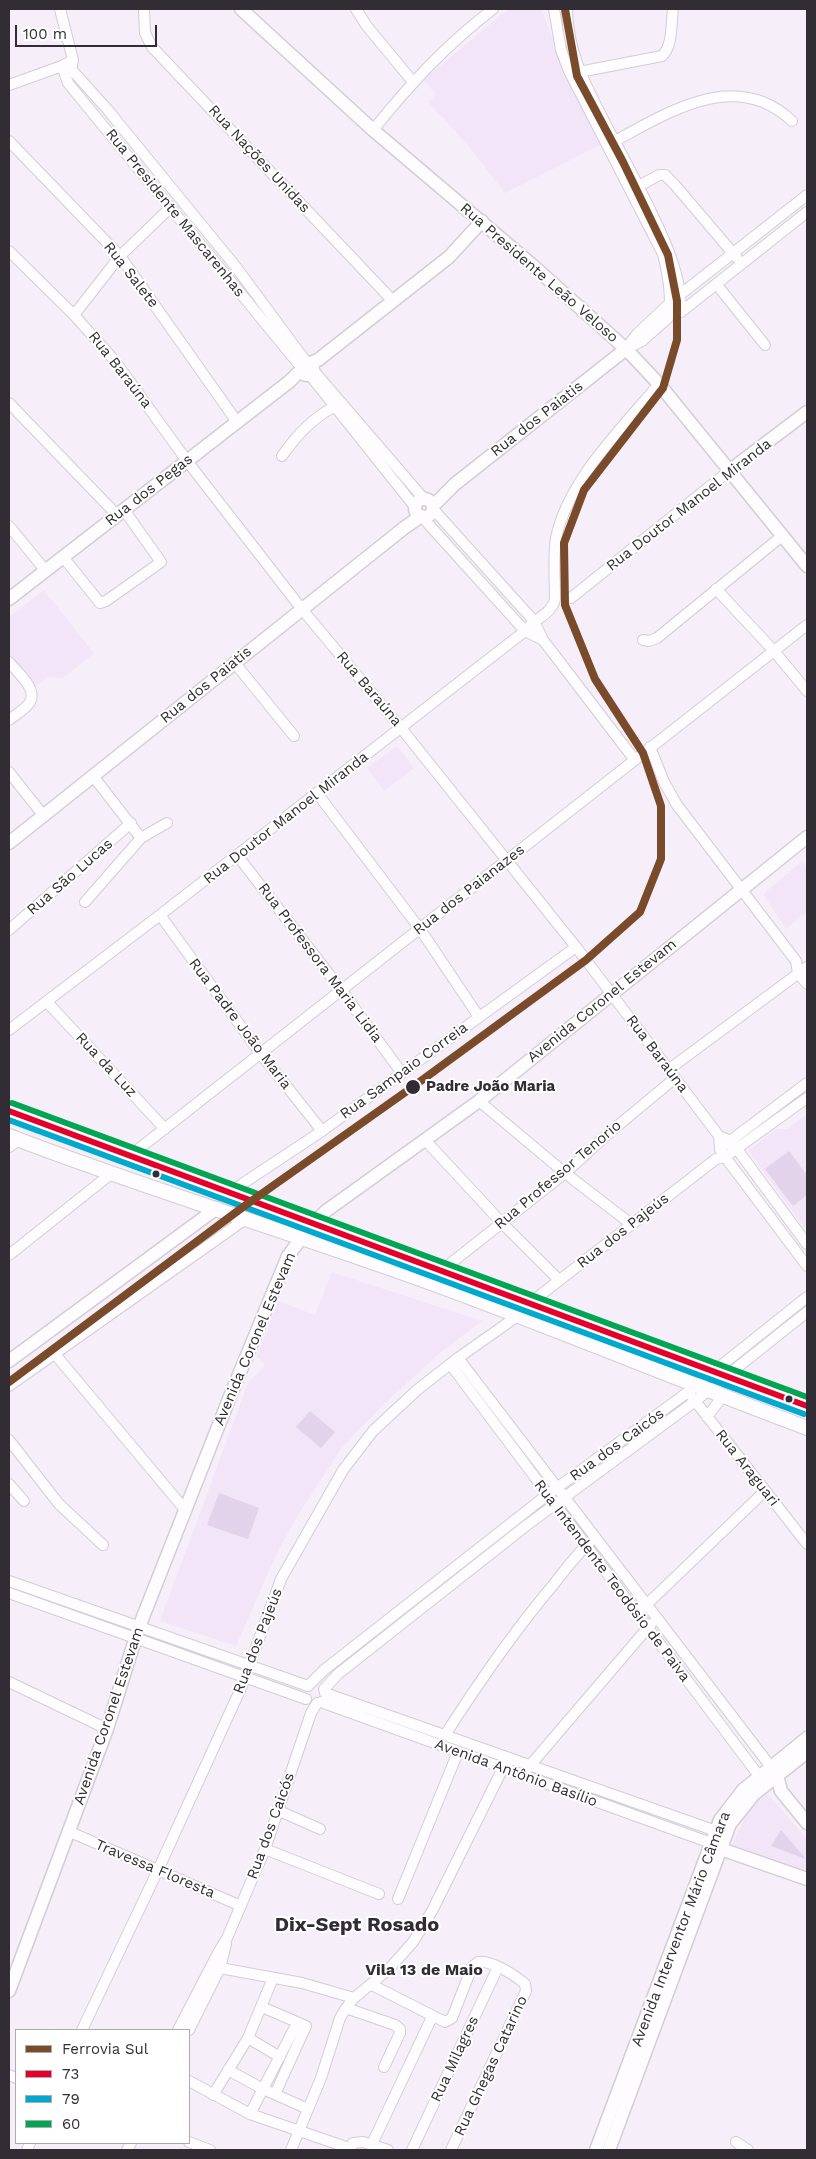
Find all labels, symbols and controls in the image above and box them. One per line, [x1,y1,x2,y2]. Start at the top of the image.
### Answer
scale bar [18,15,160,47]
text: 100 m [23,25,67,43]
street label: Rua Nações Unidas [204,101,314,217]
street label: Rua Presidente Mascarenhas [102,125,248,301]
street label: Rua Presidente Leão Veloso [456,199,622,347]
street label: Rua Salete [100,238,162,312]
street label: Rua Baraúna [84,328,156,412]
street label: Rua dos Paiatis [487,377,587,461]
street label: Rua Doutor Manoel Miranda [603,435,775,575]
street label: Rua dos Pegas [102,450,196,530]
street label: Rua dos Paiatis [157,643,255,727]
street label: Rua Baraúna [332,648,406,730]
street label: Rua Doutor Manoel Miranda [200,748,372,888]
street label: Rua São Lucas [23,835,117,919]
street label: Rua dos Paianazes [410,841,528,939]
street label: Rua Professora Maria Lidia [254,880,386,1046]
street label: Avenida Coronel Estevam [524,935,680,1067]
street label: Rua Padre João Maria [185,955,295,1093]
street label: Rua Baraúna [622,1012,692,1096]
street label: Rua Sampaio Correia [337,1019,471,1123]
street label: Rua da Luz [72,1029,140,1101]
marker: Padre João Maria [404,1078,422,1096]
place label: Padre João Maria [426,1078,555,1096]
street label: Rua Professor Tenorio [491,1117,625,1233]
unlabelled marker [151,1169,161,1179]
street label: Rua dos Pajeús [574,1190,672,1272]
street label: Avenida Coronel Estevam [210,1250,300,1428]
unlabelled marker [784,1394,794,1404]
street label: Rua dos Caicós [566,1405,668,1485]
street label: Rua Araguari [711,1426,783,1510]
street label: Rua Intendente Teodósio de Paiva [530,1477,694,1685]
street label: Rua dos Pajeús [230,1586,286,1696]
street label: Avenida Coronel Estevam [70,1625,148,1807]
street label: Avenida Antônio Basílio [432,1735,600,1811]
street label: Rua dos Caicós [243,1770,299,1882]
street label: Avenida Interventor Mário Câmara [628,1809,734,2049]
street label: Travessa Floresta [93,1836,217,1902]
district label: Dix-Sept Rosado [275,1913,439,1937]
district label: Vila 13 de Maio [365,1960,483,1980]
street label: Rua Ghegas Catarino [451,1993,531,2139]
street label: Rua Milagres [427,2013,483,2105]
legend [15,2029,190,2144]
text: Ferrovia Sul [62,2040,148,2058]
text: 73 [62,2065,79,2083]
text: 79 [62,2090,80,2108]
text: 60 [62,2115,80,2133]

